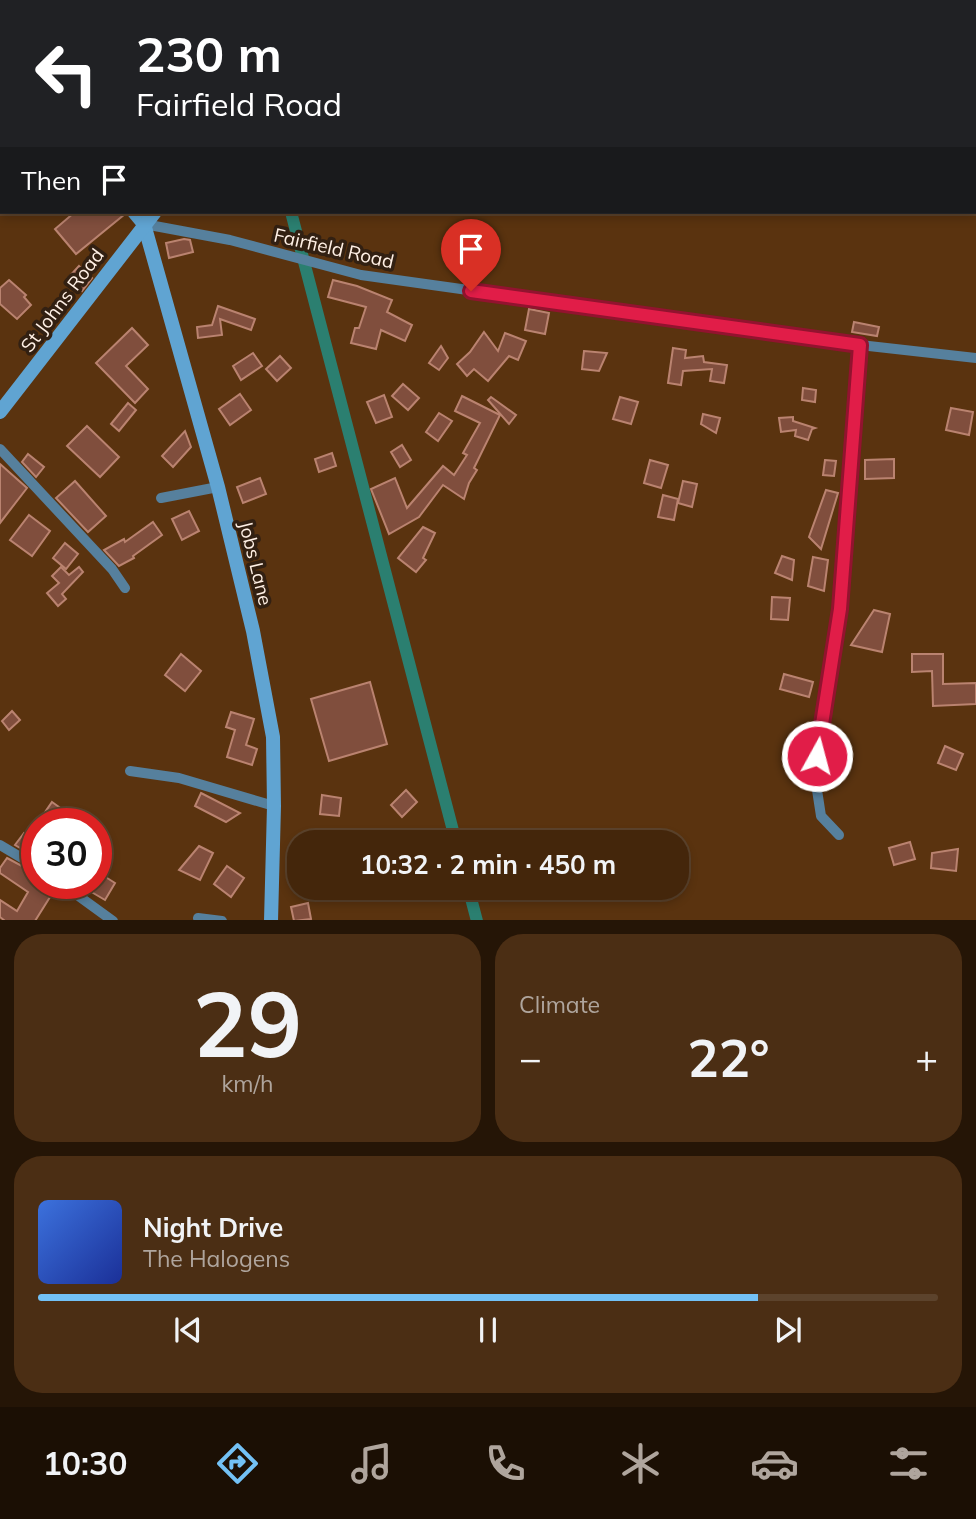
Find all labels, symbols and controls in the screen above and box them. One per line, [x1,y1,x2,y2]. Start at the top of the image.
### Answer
text: 230 m [136,23,282,84]
icon: left [21,28,112,119]
text: Fairfield Road [136,84,342,124]
icon: arrive [95,161,133,199]
text: Then [21,164,81,197]
pin [441,219,501,291]
street label: Fairfield Road [272,223,396,273]
icon: arrive [452,230,490,268]
street label: St Johns Road [15,243,109,357]
street label: Jobs Lane [234,518,278,608]
position arrow [780,719,854,793]
speed limit sign: 30 [21,808,112,899]
text: 10:32 · 2 min · 450 m [360,848,616,881]
text: 29 [193,966,302,1080]
text: Climate [519,990,600,1019]
text: 22° [687,1025,770,1090]
text: − [519,1034,542,1082]
text: + [915,1034,938,1082]
text: km/h [221,1069,274,1098]
text: Night Drive [143,1211,283,1244]
text: The Halogens [143,1244,290,1273]
icon: previous [169,1311,207,1349]
icon: pause [469,1311,507,1349]
icon: next [769,1311,807,1349]
icon: directions [213,1439,262,1488]
icon: music [347,1439,396,1488]
icon: phone [481,1439,530,1488]
icon: climate [616,1439,665,1488]
icon: car [750,1439,799,1488]
icon: filters [884,1439,933,1488]
text: 10:30 [43,1443,127,1483]

